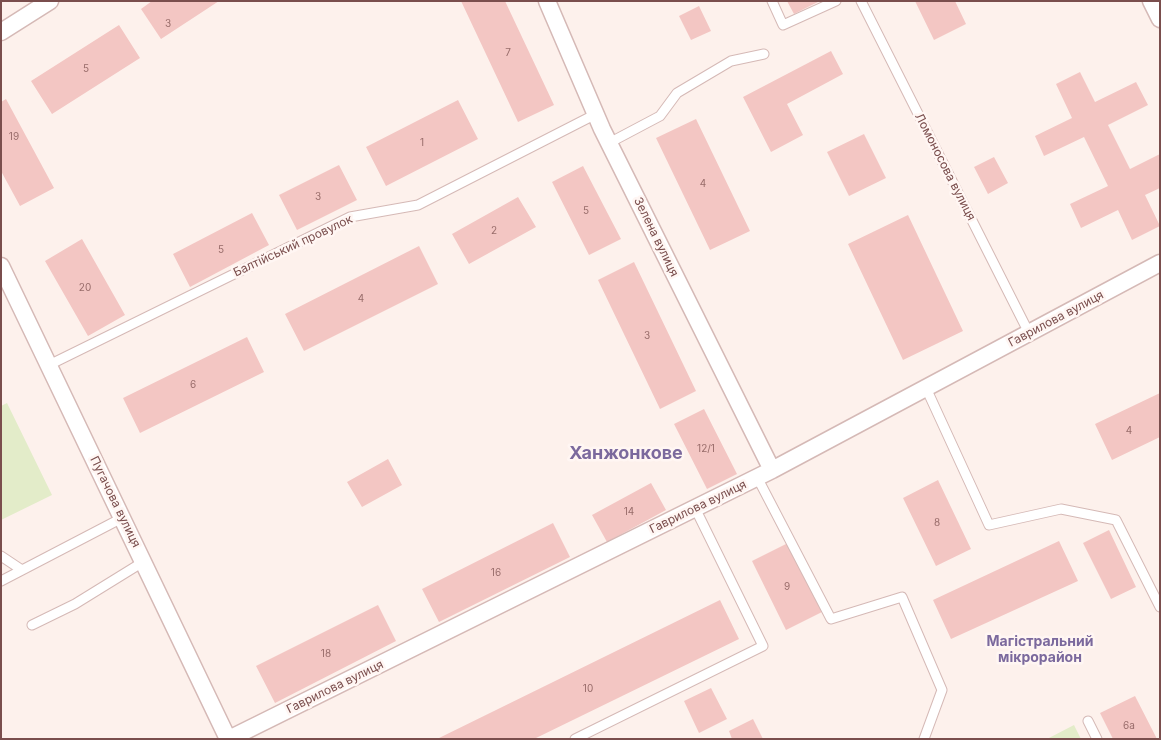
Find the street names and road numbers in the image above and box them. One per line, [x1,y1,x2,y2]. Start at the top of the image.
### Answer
street label: Ломоносова вулиця [912,111,978,223]
street label: Зелена вулиця [631,195,681,279]
street label: Балтійський провулок [231,212,355,280]
street label: Гаврилова вулиця [1006,288,1106,350]
street label: Пугачова вулиця [87,454,143,550]
street label: Гаврилова вулиця [647,477,749,537]
street label: Гаврилова вулиця [284,657,386,717]

